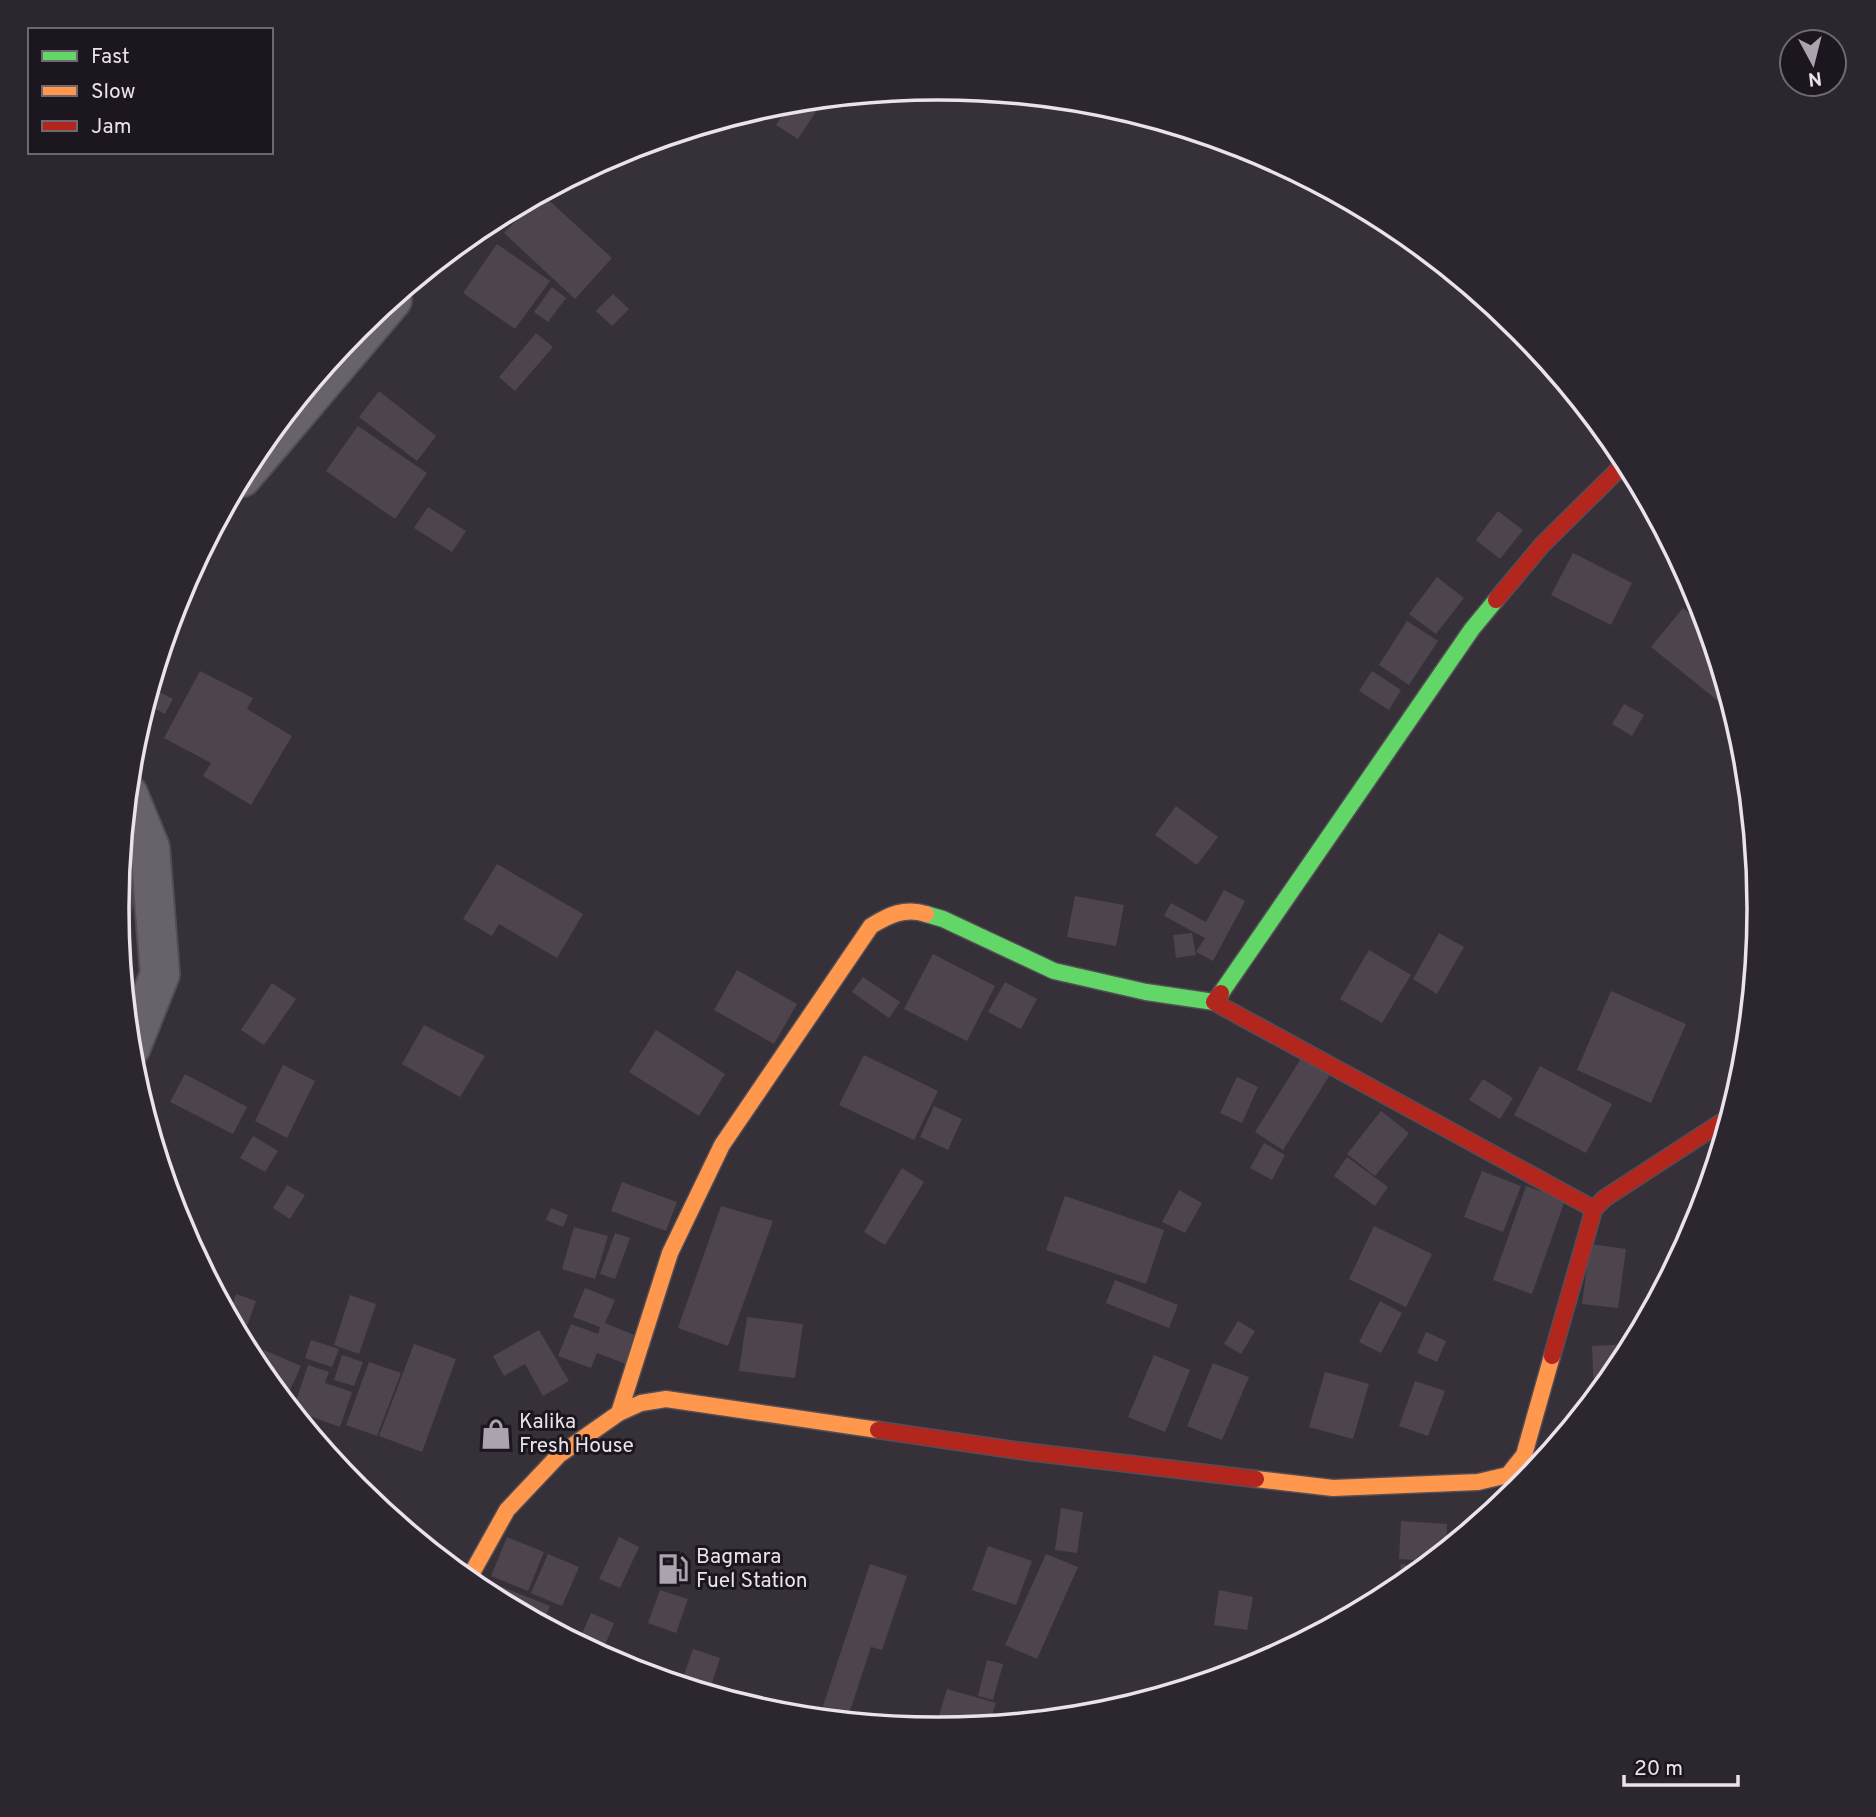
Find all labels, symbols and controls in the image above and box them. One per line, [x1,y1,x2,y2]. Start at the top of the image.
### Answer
legend [28,28,273,154]
north arrow [1778,28,1848,98]
text: Fast [91,44,130,71]
text: N [1807,65,1823,91]
text: Slow [91,79,136,106]
text: Jam [91,114,132,141]
place label: Kalika Fresh House [519,1409,634,1460]
shop icon: Kalika Fresh House [479,1417,513,1451]
place label: Bagmara Fuel Station [696,1544,808,1595]
fuel station icon: Bagmara Fuel Station [656,1552,690,1586]
scale bar [1624,1744,1738,1788]
text: 20 m [1634,1756,1683,1783]

